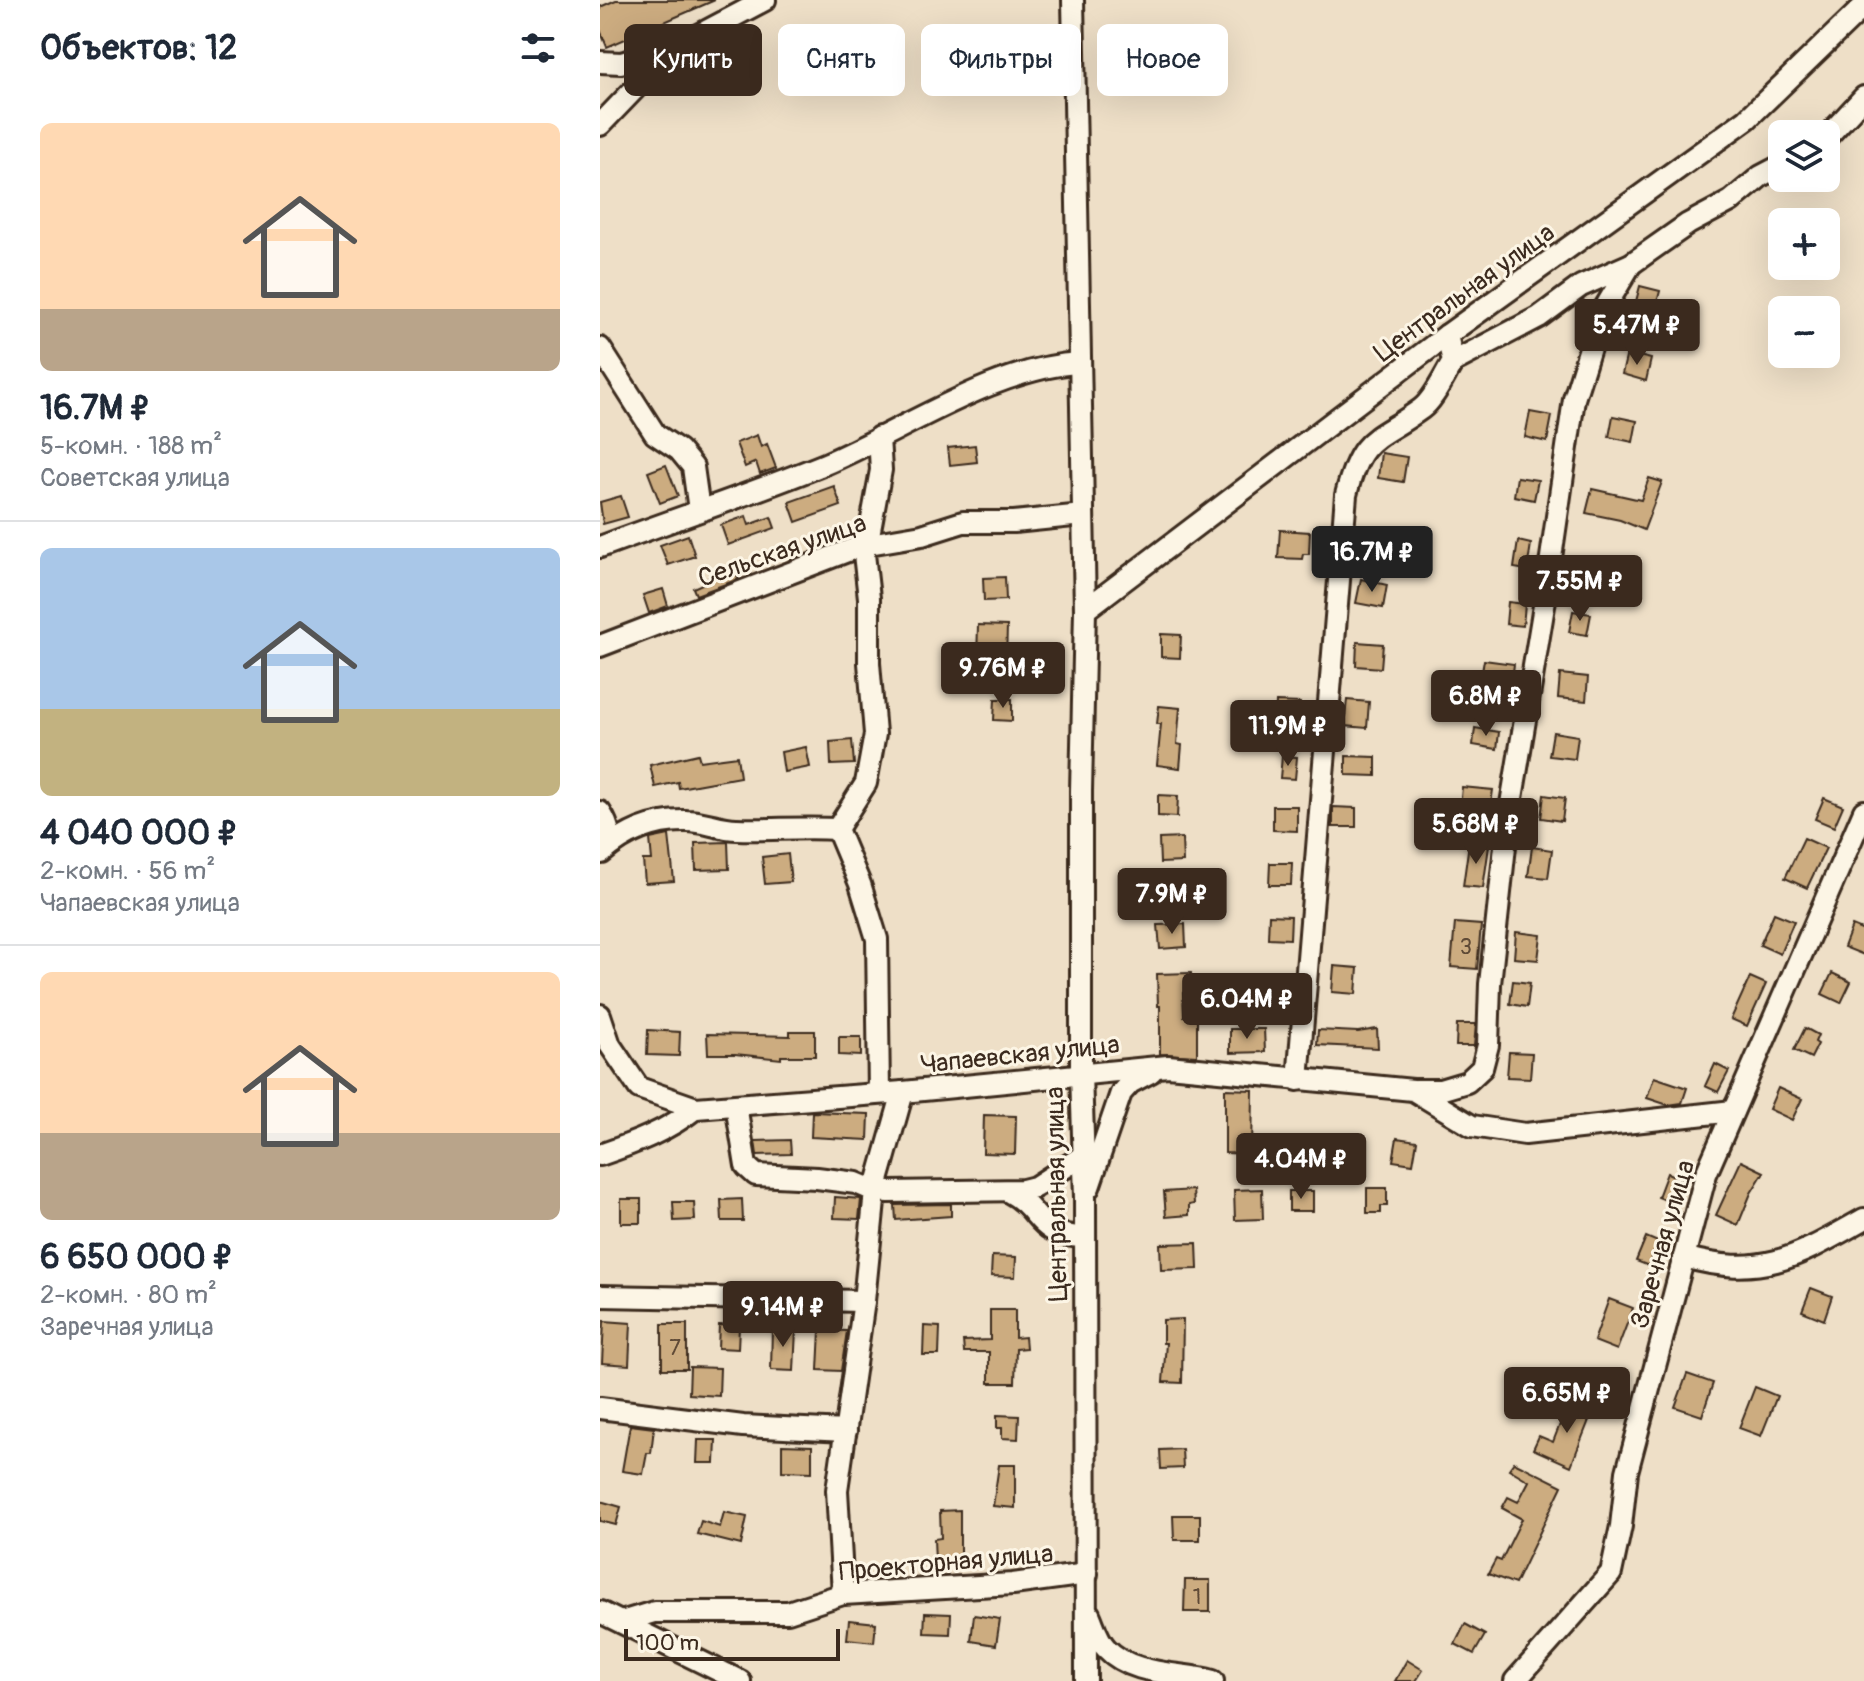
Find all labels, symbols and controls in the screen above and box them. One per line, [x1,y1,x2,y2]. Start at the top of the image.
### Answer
chip: Купить [624,24,762,96]
chip: Снять [778,24,905,96]
chip: Фильтры [921,24,1081,96]
chip: Новое [1097,24,1228,96]
icon: filters [516,26,560,70]
text: Объектов: 12 [40,27,237,70]
map controls [1768,120,1840,368]
button: layers [1768,120,1840,192]
icon: home [228,175,372,319]
button: + [1768,208,1840,280]
street label: Центральная улица [1368,217,1561,369]
button: − [1768,296,1840,368]
pin: 5.47M ₽ [1563,299,1711,367]
text: 5.47M ₽ [1593,309,1681,341]
text: 16.7M ₽ [40,387,151,430]
text: 5-комн. · 188 m² [40,430,222,462]
text: Советская улица [40,462,230,494]
street label: Сельская улица [694,507,871,595]
pin: 16.7M ₽ [1298,526,1446,594]
text: 16.7M ₽ [1330,536,1414,568]
pin: 7.55M ₽ [1506,555,1654,623]
text: 7.55M ₽ [1536,565,1624,597]
icon: home [228,600,372,744]
pin: 9.76M ₽ [929,642,1077,710]
text: 9.76M ₽ [959,652,1047,684]
pin: 6.8M ₽ [1421,670,1551,738]
text: 6.8M ₽ [1449,680,1523,712]
pin: 11.9M ₽ [1214,700,1362,768]
text: 11.9M ₽ [1248,710,1328,742]
pin: 5.68M ₽ [1402,798,1550,866]
text: 5.68M ₽ [1432,808,1520,840]
text: 4 040 000 ₽ [40,812,238,855]
text: 2-комн. · 56 m² [40,855,215,887]
pin: 7.9M ₽ [1107,868,1237,936]
text: 7.9M ₽ [1136,878,1208,910]
text: Чапаевская улица [40,887,240,919]
house number: 3 [1460,933,1472,961]
pin: 6.04M ₽ [1173,973,1321,1041]
text: 6.04M ₽ [1200,983,1294,1015]
icon: home [228,1024,372,1168]
street label: Чапаевская улица [919,1029,1121,1081]
street label: Центральная улица [1039,1086,1075,1302]
pin: 4.04M ₽ [1227,1133,1375,1201]
text: 4.04M ₽ [1254,1143,1348,1175]
street label: Заречная улица [1624,1156,1702,1332]
text: 6 650 000 ₽ [40,1236,233,1279]
text: 2-комн. · 80 m² [40,1279,217,1311]
pin: 9.14M ₽ [709,1281,857,1349]
text: 9.14M ₽ [741,1291,825,1323]
text: Заречная улица [40,1311,214,1343]
house number: 7 [669,1334,681,1362]
pin: 6.65M ₽ [1493,1367,1641,1435]
text: 6.65M ₽ [1522,1377,1612,1409]
street label: Проекторная улица [838,1538,1055,1588]
house number: 1 [1193,1583,1201,1611]
scale bar [624,1625,840,1661]
text: 100 m [636,1629,699,1657]

